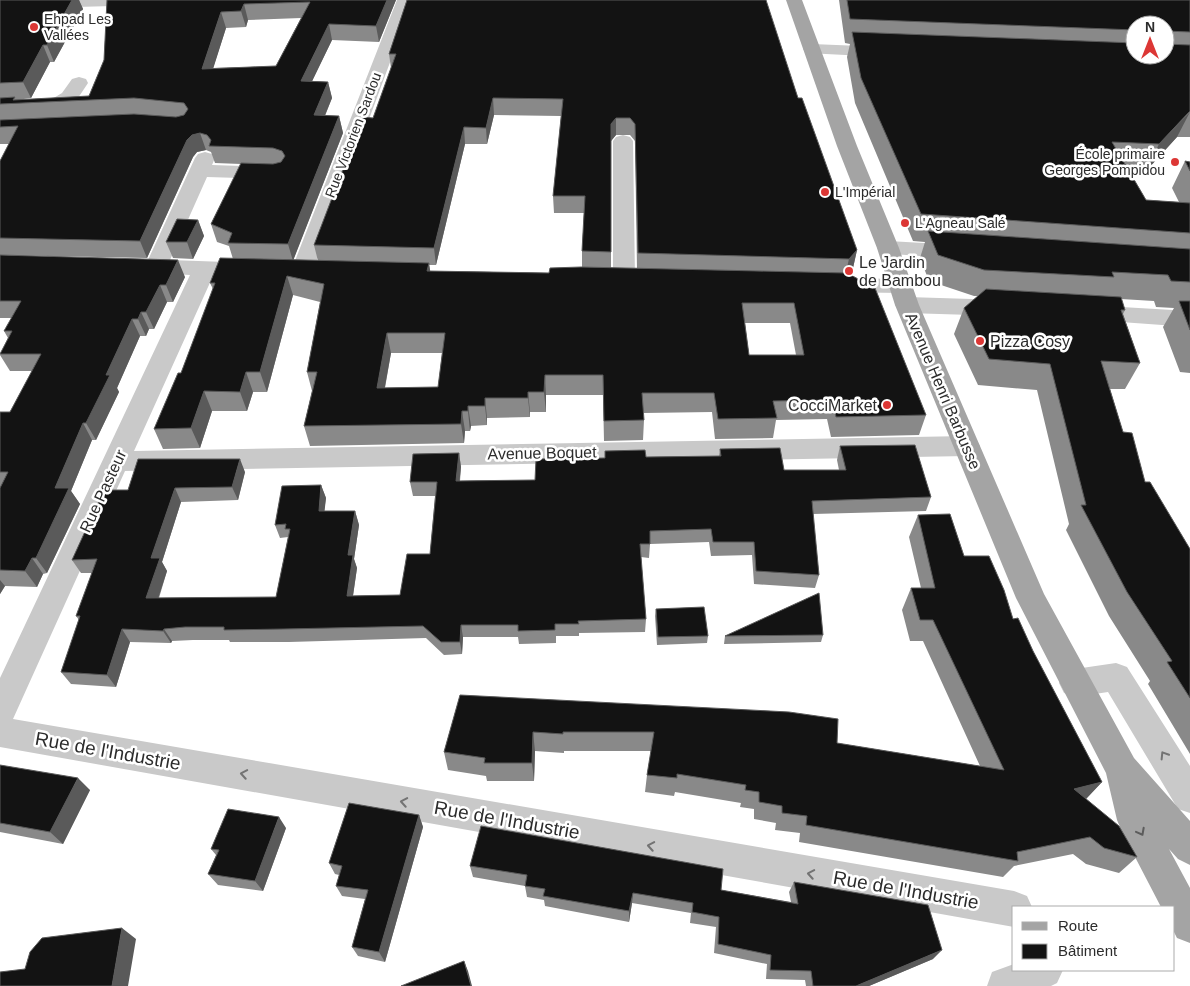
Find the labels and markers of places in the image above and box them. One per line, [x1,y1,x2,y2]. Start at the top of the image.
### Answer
place label: Ehpad Les Vallées [44,11,111,43]
marker: Ehpad Les Vallées [28,21,40,33]
place label: École primaire Georges Pompidou [1044,146,1165,178]
marker: École primaire Georges Pompidou [1169,156,1181,168]
place label: L'Impérial [835,184,895,200]
marker: L'Impérial [819,186,831,198]
place label: L'Agneau Salé [915,215,1006,231]
marker: L'Agneau Salé [899,217,911,229]
place label: Le Jardin de Bambou [859,254,941,289]
marker: Le Jardin de Bambou [843,265,855,277]
place label: Pizza Cosy [990,333,1070,350]
marker: Pizza Cosy [974,335,986,347]
place label: CocciMarket [788,397,878,414]
marker: CocciMarket [881,399,893,411]

